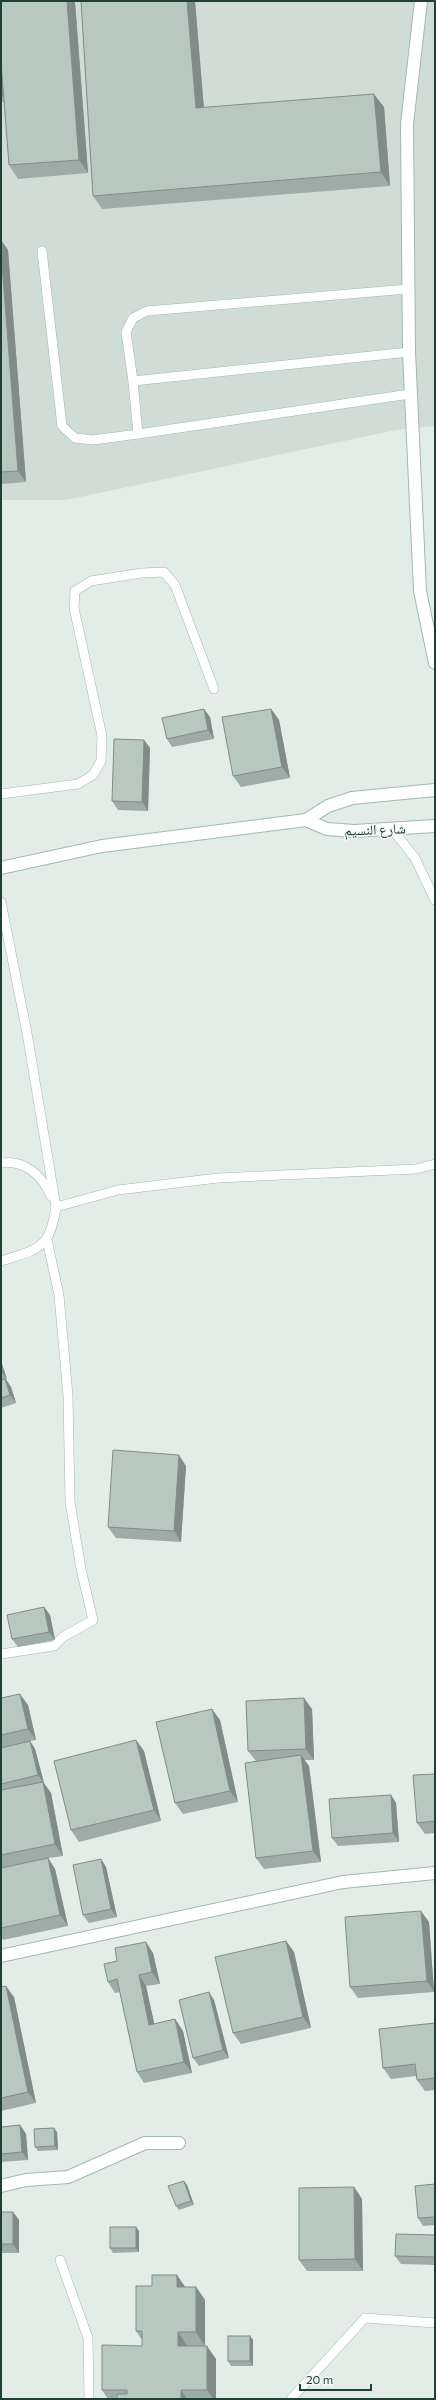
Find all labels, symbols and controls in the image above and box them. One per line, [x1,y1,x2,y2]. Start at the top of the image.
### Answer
street label: شارع النسيم [344,819,406,841]
scale bar [300,2366,371,2392]
text: 20 m [306,2372,333,2386]

